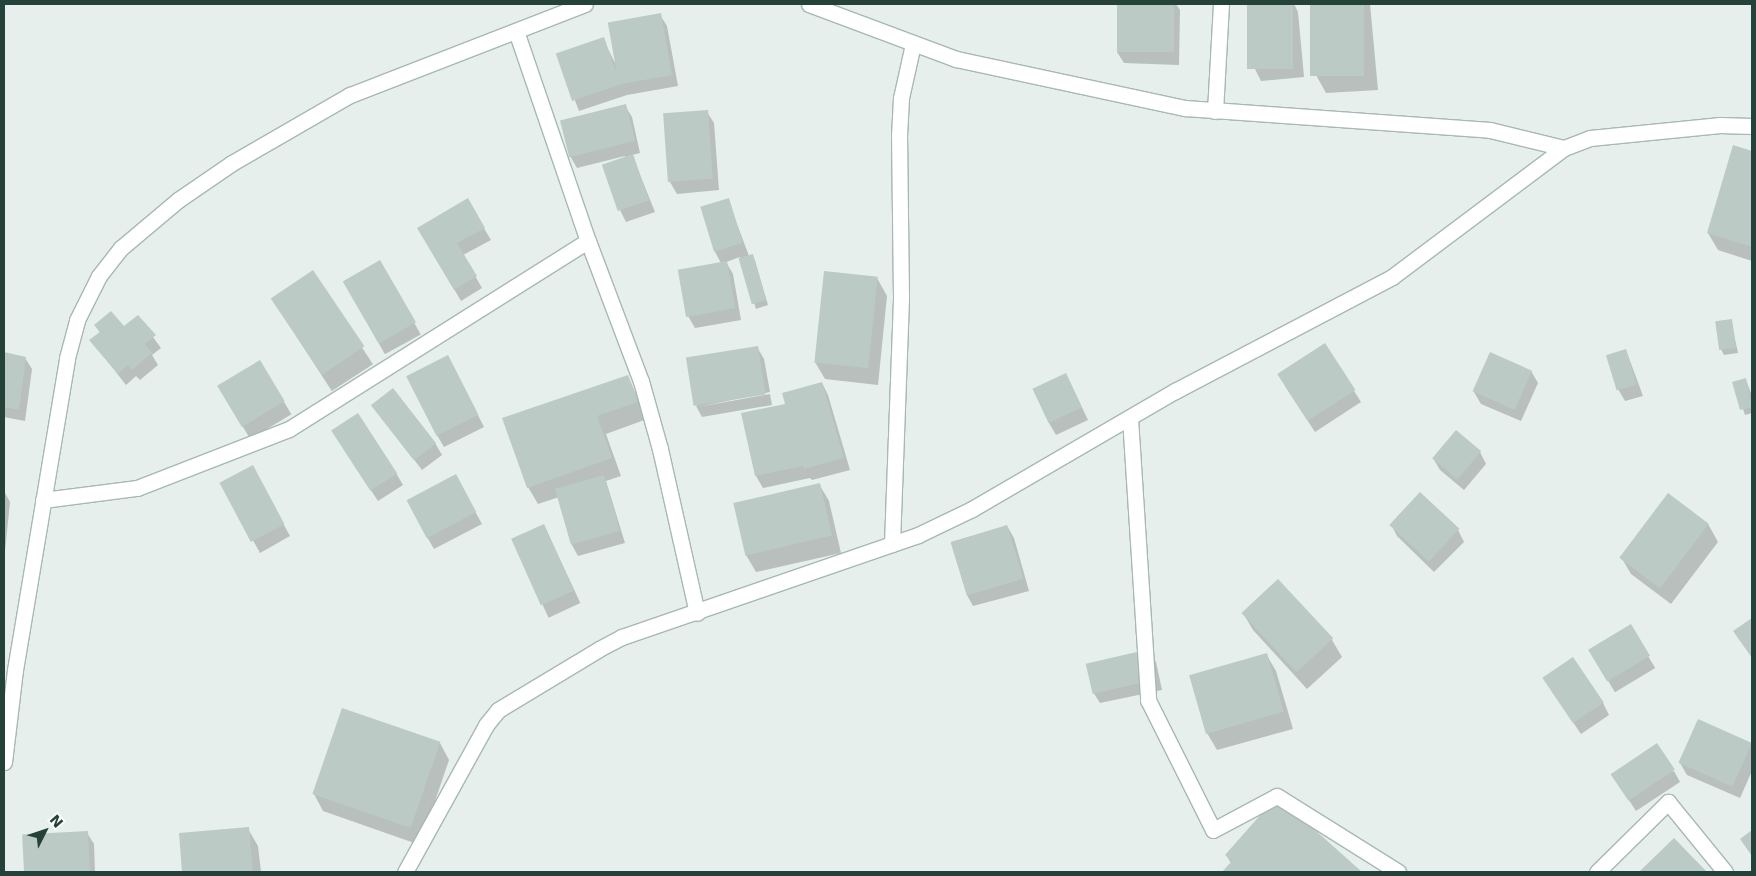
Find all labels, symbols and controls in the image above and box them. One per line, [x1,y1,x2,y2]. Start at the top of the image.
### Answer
north arrow [20,806,70,856]
text: N [46,811,66,831]

